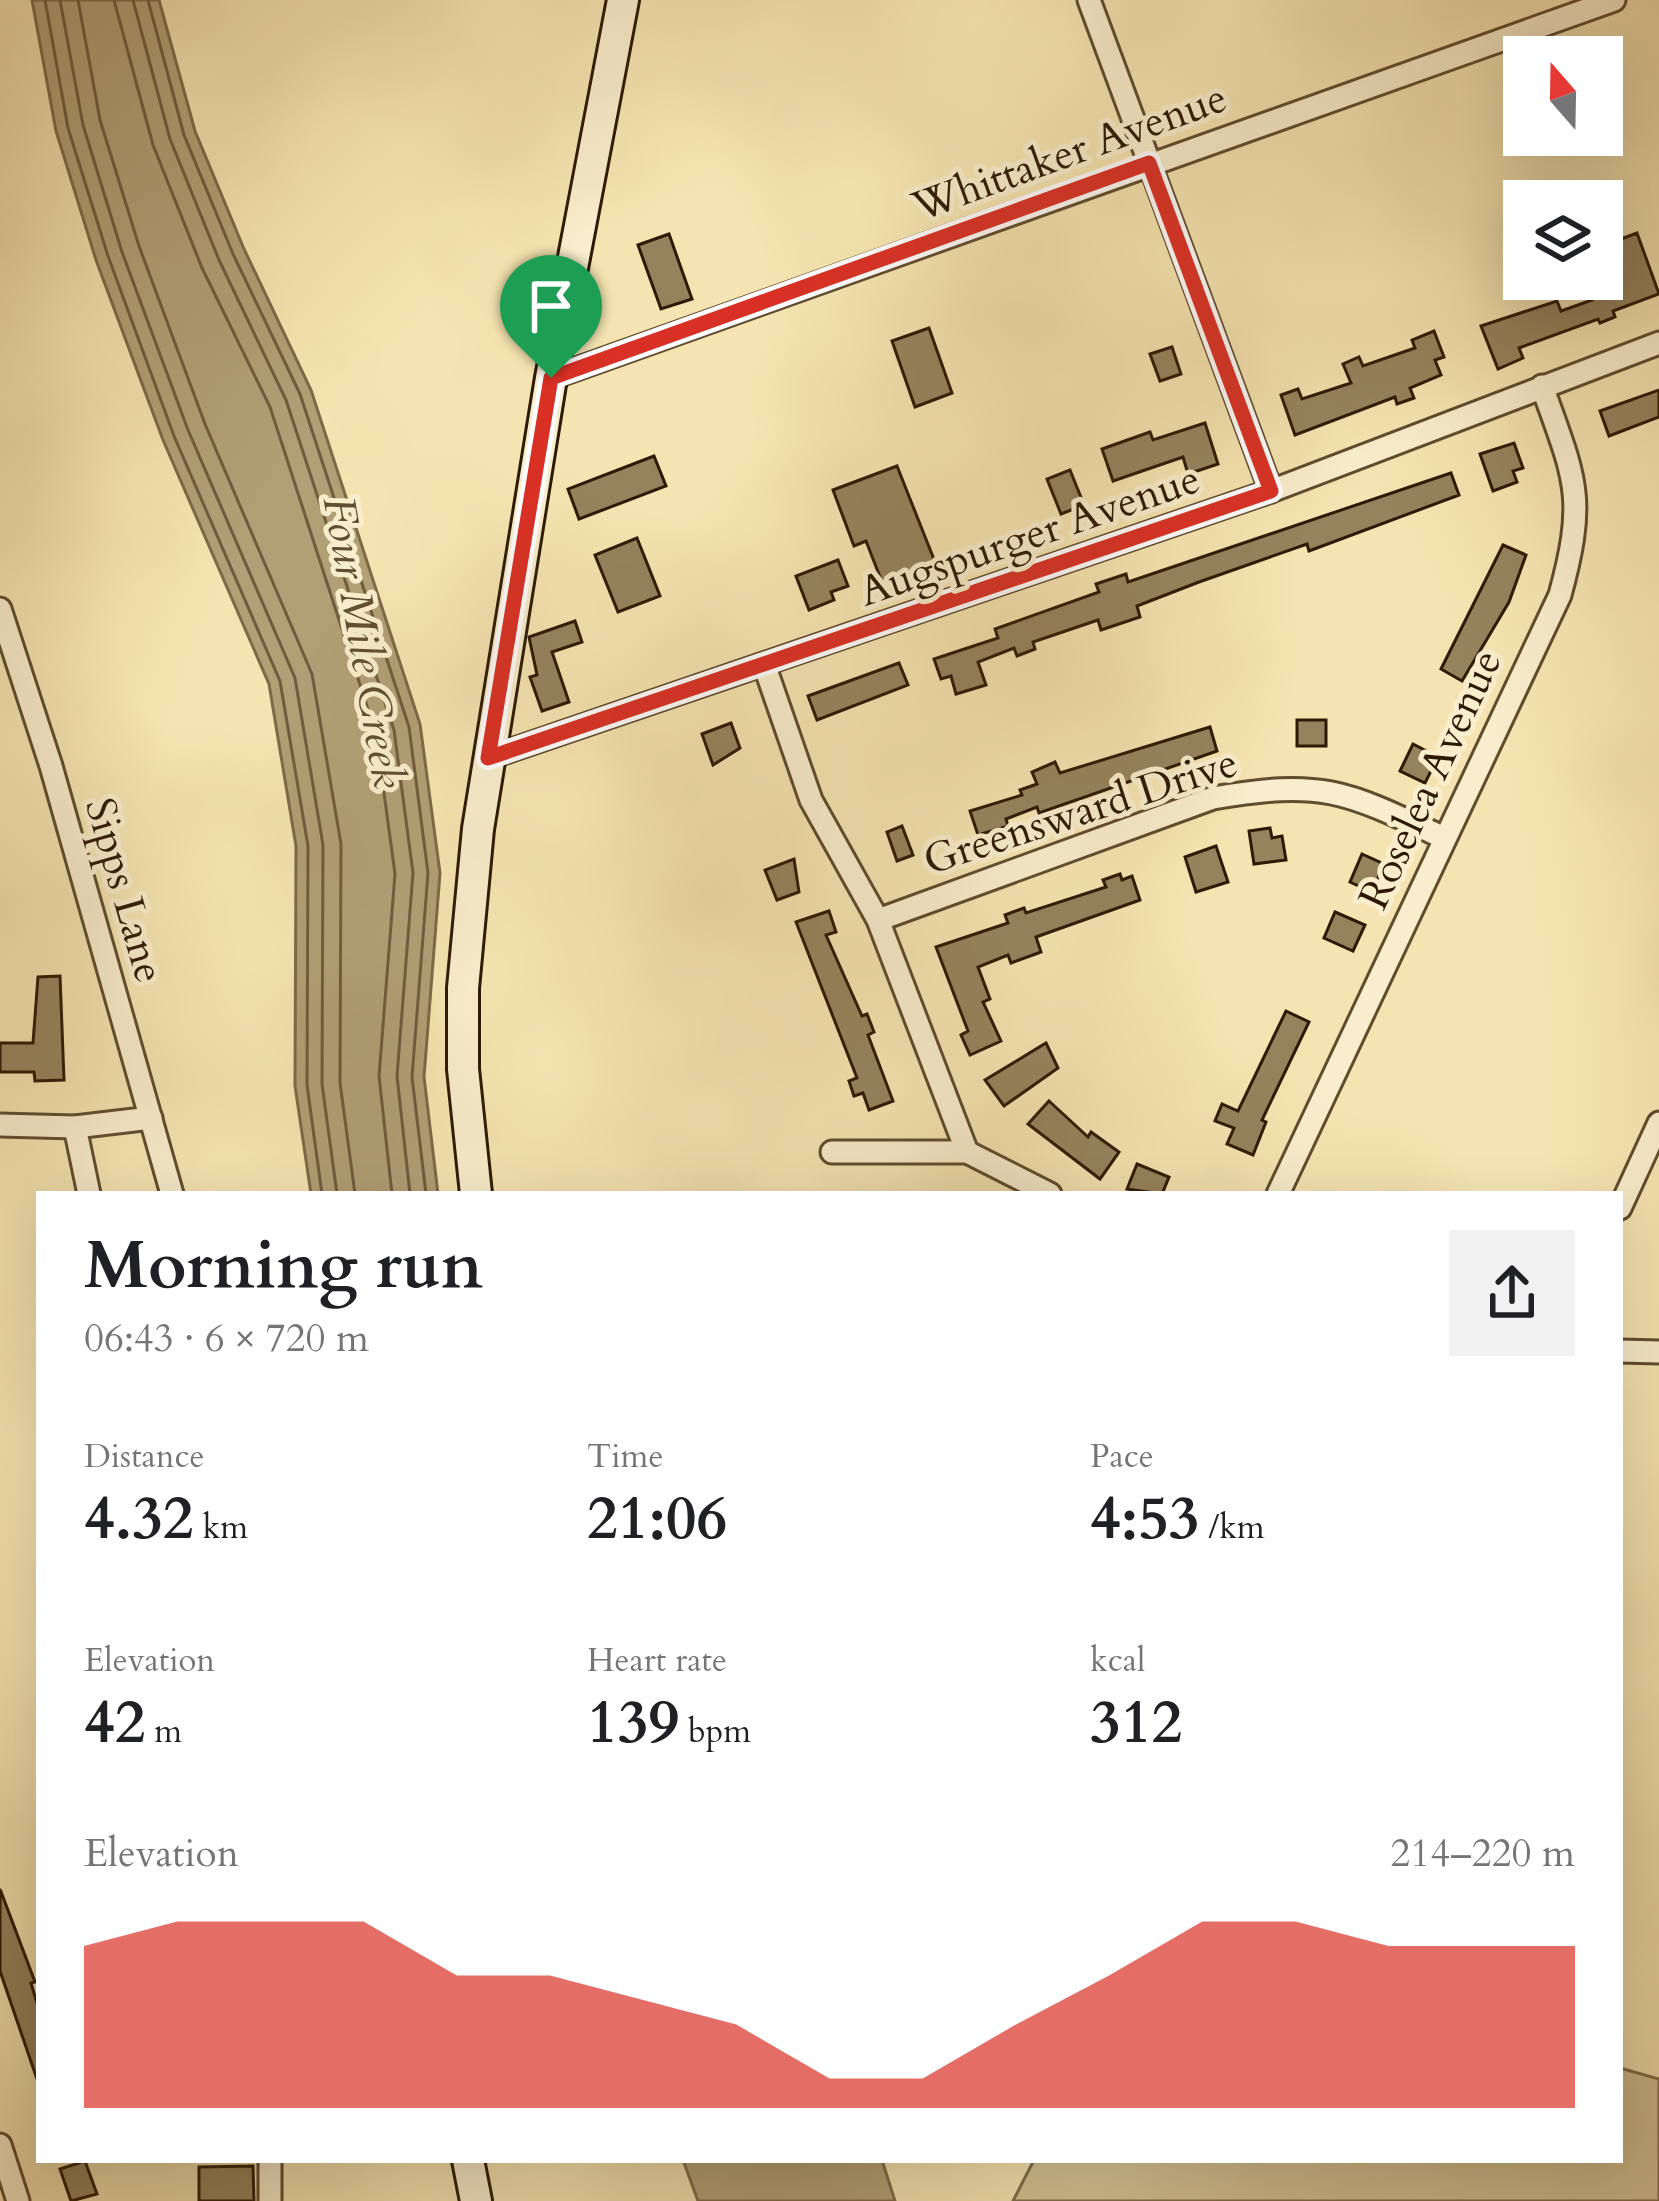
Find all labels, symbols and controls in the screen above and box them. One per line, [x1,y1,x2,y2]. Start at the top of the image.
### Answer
north arrow [1503,36,1623,156]
map controls [1503,36,1623,300]
street label: Whittaker Avenue [904,69,1234,236]
button: layers [1503,180,1623,300]
pin [500,255,602,378]
icon: arrive [518,273,584,339]
street label: Augspurger Avenue [852,450,1207,620]
water label: Four Mile Creek [308,491,419,793]
street label: Roselea Avenue [1345,641,1515,919]
street label: Greensward Drive [916,734,1245,889]
street label: Sipps Lane [71,792,178,989]
text: Morning run [84,1222,483,1311]
button: share [1449,1230,1575,1356]
text: 06:43 · 6 × 720 m [84,1312,369,1365]
text: Distance [84,1434,205,1479]
text: Time [587,1434,663,1479]
text: Pace [1090,1434,1154,1479]
text: 4.32 [84,1479,194,1560]
text: 21:06 [587,1479,727,1560]
text: 4:53 [1090,1479,1200,1560]
text: km [194,1505,248,1550]
text: /km [1200,1505,1265,1550]
text: Elevation [84,1638,215,1683]
text: Heart rate [587,1638,727,1683]
text: kcal [1090,1638,1145,1683]
text: 42 [84,1683,145,1764]
text: 139 [587,1683,679,1764]
text: 312 [1090,1683,1182,1764]
text: m [145,1709,182,1754]
text: bpm [679,1709,751,1754]
text: Elevation [84,1827,239,1880]
text: 214–220 m [1390,1827,1575,1880]

